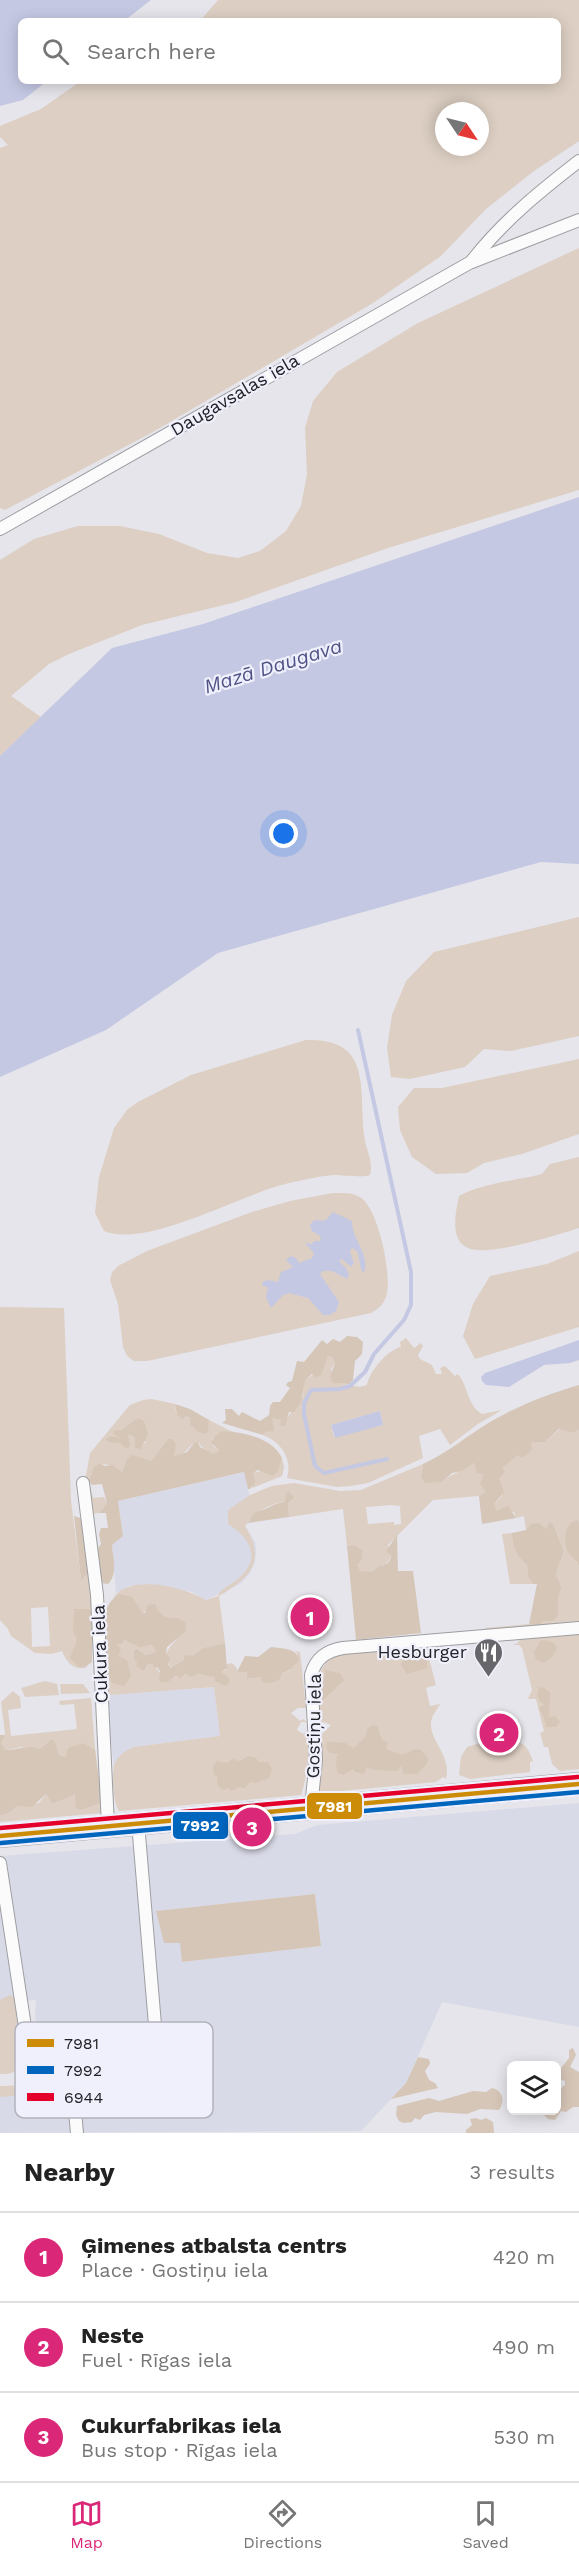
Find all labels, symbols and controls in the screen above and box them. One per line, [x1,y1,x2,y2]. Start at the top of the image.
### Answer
search box [18,18,561,84]
icon: search [39,35,72,68]
text: Search here [87,39,216,64]
north arrow [435,102,489,156]
street label: Daugavsalas iela [167,349,303,440]
water label: Mazā Daugava [201,634,345,698]
your location [269,819,298,848]
pin: 1 [290,1594,330,1640]
street label: Cukura iela [87,1604,112,1704]
restaurant icon: Hesburger [472,1636,504,1678]
place label: Hesburger [377,1641,467,1662]
street label: Gostiņu iela [302,1673,325,1779]
pin: 2 [480,1710,518,1756]
line badge: 7981 [306,1792,363,1820]
text: 7981 [316,1797,352,1816]
pin: 3 [232,1804,272,1850]
line badge: 7992 [172,1811,229,1840]
text: 7992 [181,1816,219,1835]
legend [15,2022,213,2118]
text: 7981 [64,2034,99,2053]
text: 7992 [64,2061,102,2080]
map controls [507,2061,561,2115]
button: layers [507,2061,561,2115]
text: 6944 [64,2088,103,2107]
text: Nearby [24,2157,115,2187]
text: 3 results [470,2160,555,2184]
text: Ģimenes atbalsta centrs [81,2233,347,2258]
text: 1 [39,2245,48,2269]
text: 420 m [493,2245,555,2269]
text: Place · Gostiņu iela [81,2258,268,2282]
text: Neste [81,2323,144,2348]
text: 2 [38,2335,49,2359]
text: 490 m [492,2335,555,2359]
text: Fuel · Rīgas iela [81,2348,232,2372]
text: Cukurfabrikas iela [81,2413,281,2438]
text: 3 [38,2425,49,2449]
text: 530 m [493,2425,555,2449]
text: Bus stop · Rīgas iela [81,2438,278,2462]
tab: Map [70,2497,103,2552]
tab: Directions [243,2497,322,2552]
tab: Saved [462,2497,509,2552]

